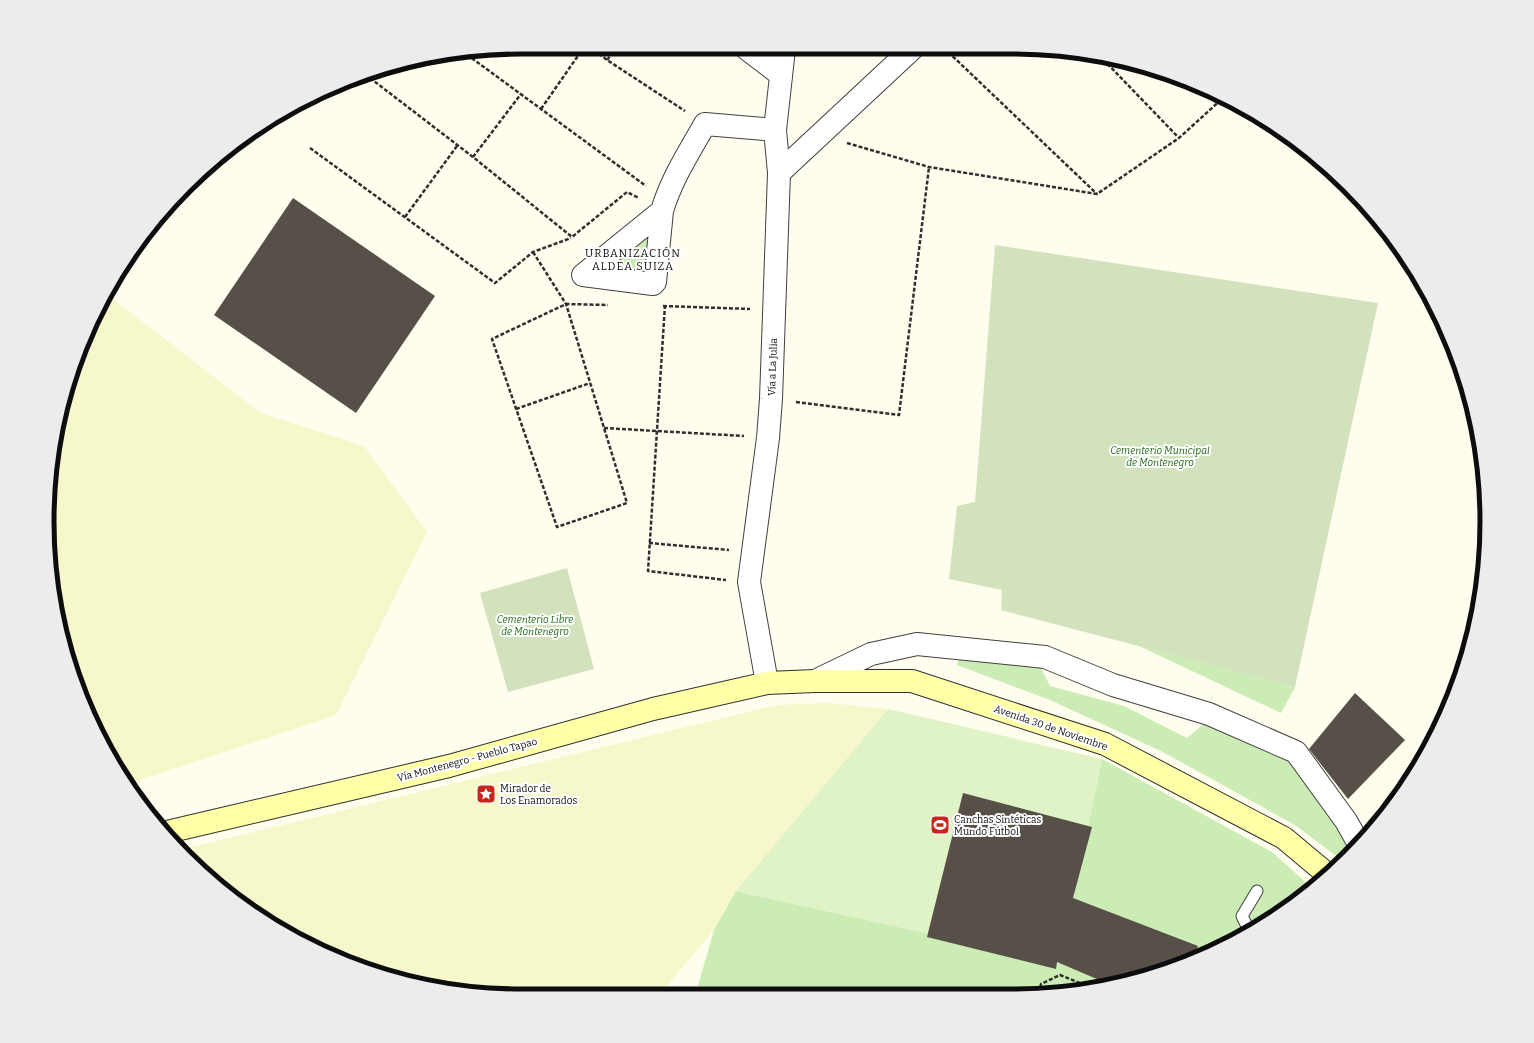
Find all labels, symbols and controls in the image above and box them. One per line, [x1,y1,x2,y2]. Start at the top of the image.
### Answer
district label: URBANIZACIÓN ALDEA SUIZA [585,246,681,273]
street label: Vía a La Julia [765,337,780,396]
park label: Cementerio Municipal de Montenegro [1110,445,1210,469]
park label: Cementerio Libre de Montenegro [497,614,573,638]
street label: Avenida 30 de Noviembre [992,703,1109,753]
street label: Vía Montenegro - Pueblo Tapao [396,734,539,784]
place icon: Mirador de Los Enamorados [475,783,497,805]
place label: Mirador de Los Enamorados [500,783,577,807]
sports icon: Canchas Sintéticas Mundo Fútbol [929,814,951,836]
place label: Canchas Sintéticas Mundo Fútbol [954,814,1041,838]

